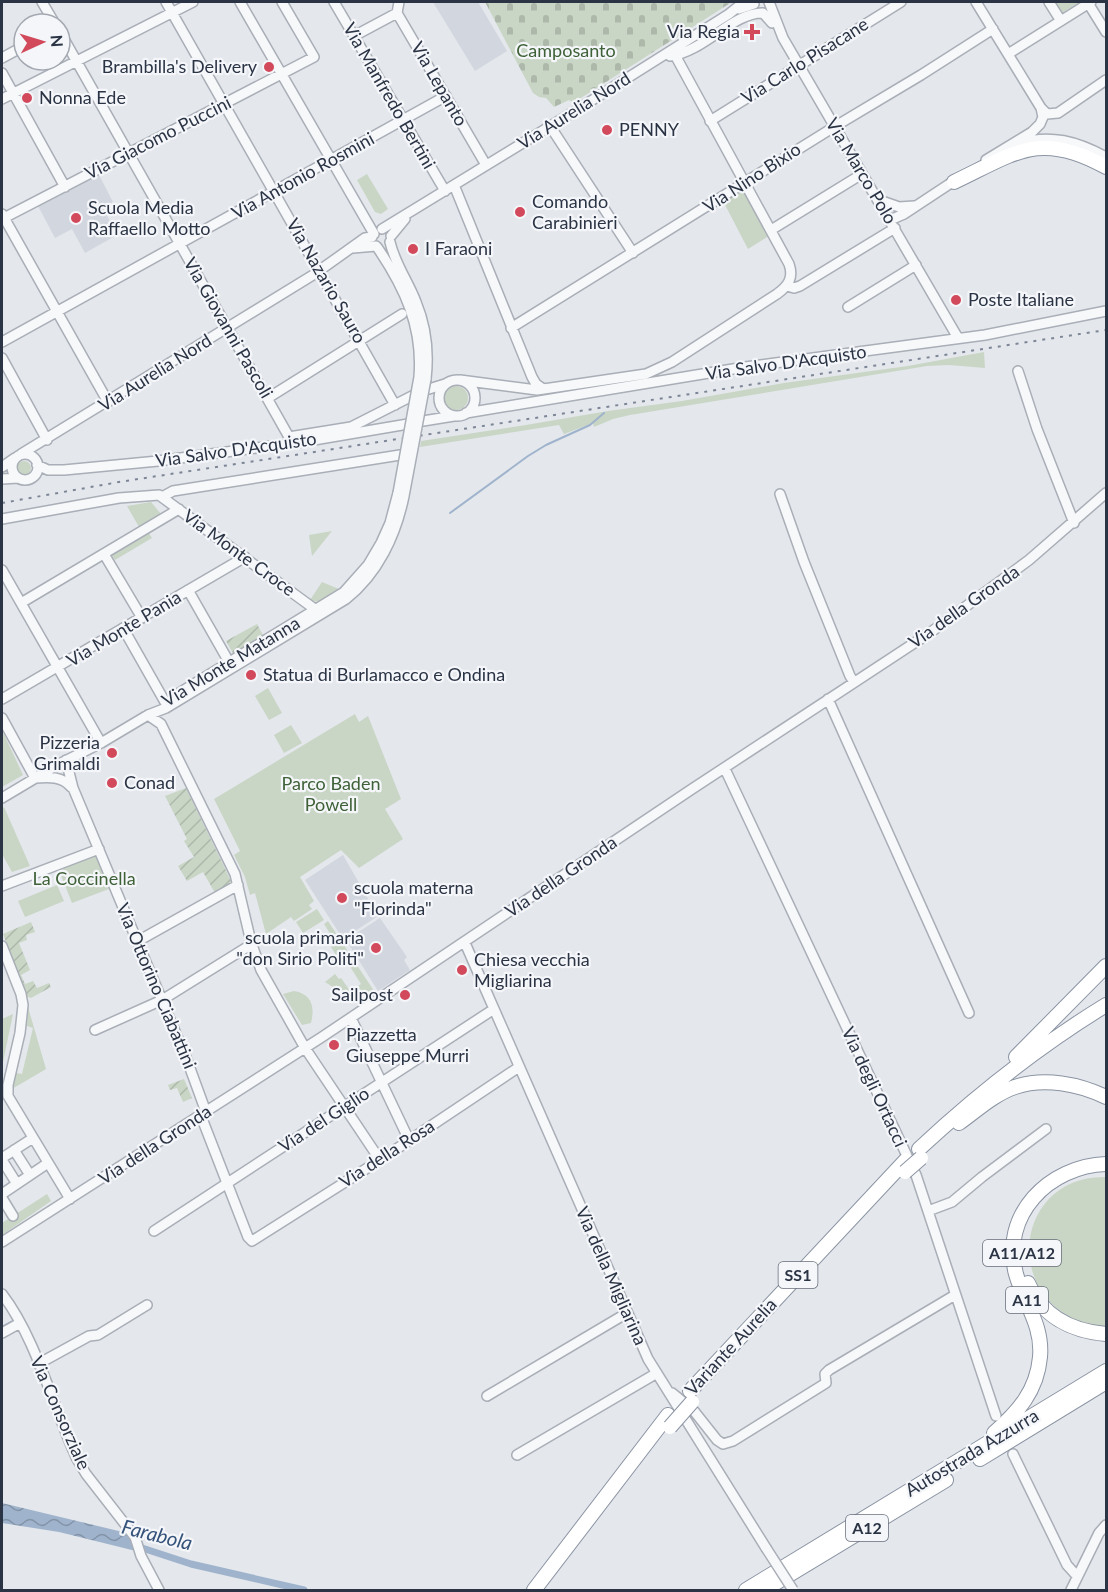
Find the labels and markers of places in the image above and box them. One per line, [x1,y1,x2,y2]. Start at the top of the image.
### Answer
place label: Via Regia [667,20,740,42]
marker: Via Regia [745,25,759,39]
place label: Brambilla's Delivery [102,55,258,77]
marker: Brambilla's Delivery [262,60,276,74]
place label: Nonna Ede [39,86,126,108]
marker: Nonna Ede [20,91,34,105]
place label: PENNY [619,118,680,140]
marker: PENNY [600,123,614,137]
place label: Comando Carabinieri [532,190,617,233]
place label: Scuola Media Raffaello Motto [88,196,211,239]
marker: Comando Carabinieri [513,205,527,219]
marker: Scuola Media Raffaello Motto [69,211,83,225]
place label: I Faraoni [425,237,492,259]
marker: I Faraoni [406,242,420,256]
place label: Poste Italiane [968,288,1074,310]
marker: Poste Italiane [949,293,963,307]
place label: Statua di Burlamacco e Ondina [263,663,505,685]
marker: Statua di Burlamacco e Ondina [244,668,258,682]
place label: Pizzeria Grimaldi [34,731,100,774]
marker: Pizzeria Grimaldi [105,746,119,760]
place label: Conad [124,771,175,793]
marker: Conad [105,776,119,790]
place label: scuola materna "Florinda" [354,876,474,919]
marker: scuola materna "Florinda" [335,891,349,905]
place label: scuola primaria "don Sirio Politi" [236,926,364,969]
marker: scuola primaria "don Sirio Politi" [369,941,383,955]
place label: Chiesa vecchia Migliarina [474,948,590,991]
marker: Chiesa vecchia Migliarina [455,963,469,977]
place label: Sailpost [331,983,394,1005]
marker: Sailpost [398,988,412,1002]
place label: Piazzetta Giuseppe Murri [346,1023,469,1066]
marker: Piazzetta Giuseppe Murri [327,1038,341,1052]

